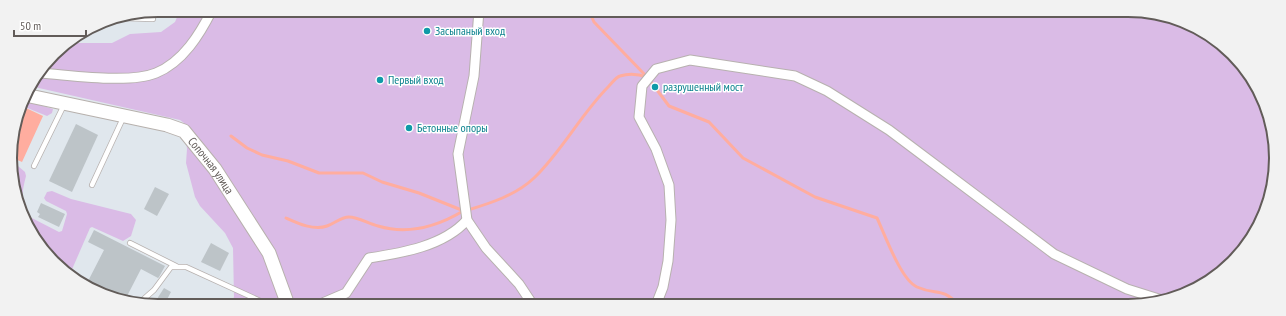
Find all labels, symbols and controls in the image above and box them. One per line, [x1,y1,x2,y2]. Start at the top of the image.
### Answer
scale bar [14,12,86,38]
text: 50 m [20,18,41,33]
place label: Засыпаный вход [435,23,506,38]
marker: Засыпаный вход [422,26,432,36]
place label: Первый вход [388,72,444,87]
marker: Первый вход [375,75,385,85]
place label: разрушенный мост [663,79,743,94]
marker: разрушенный мост [650,82,660,92]
place label: Бетонные опоры [417,120,488,135]
marker: Бетонные опоры [404,123,414,133]
street label: Сопочная улица [185,134,237,197]

